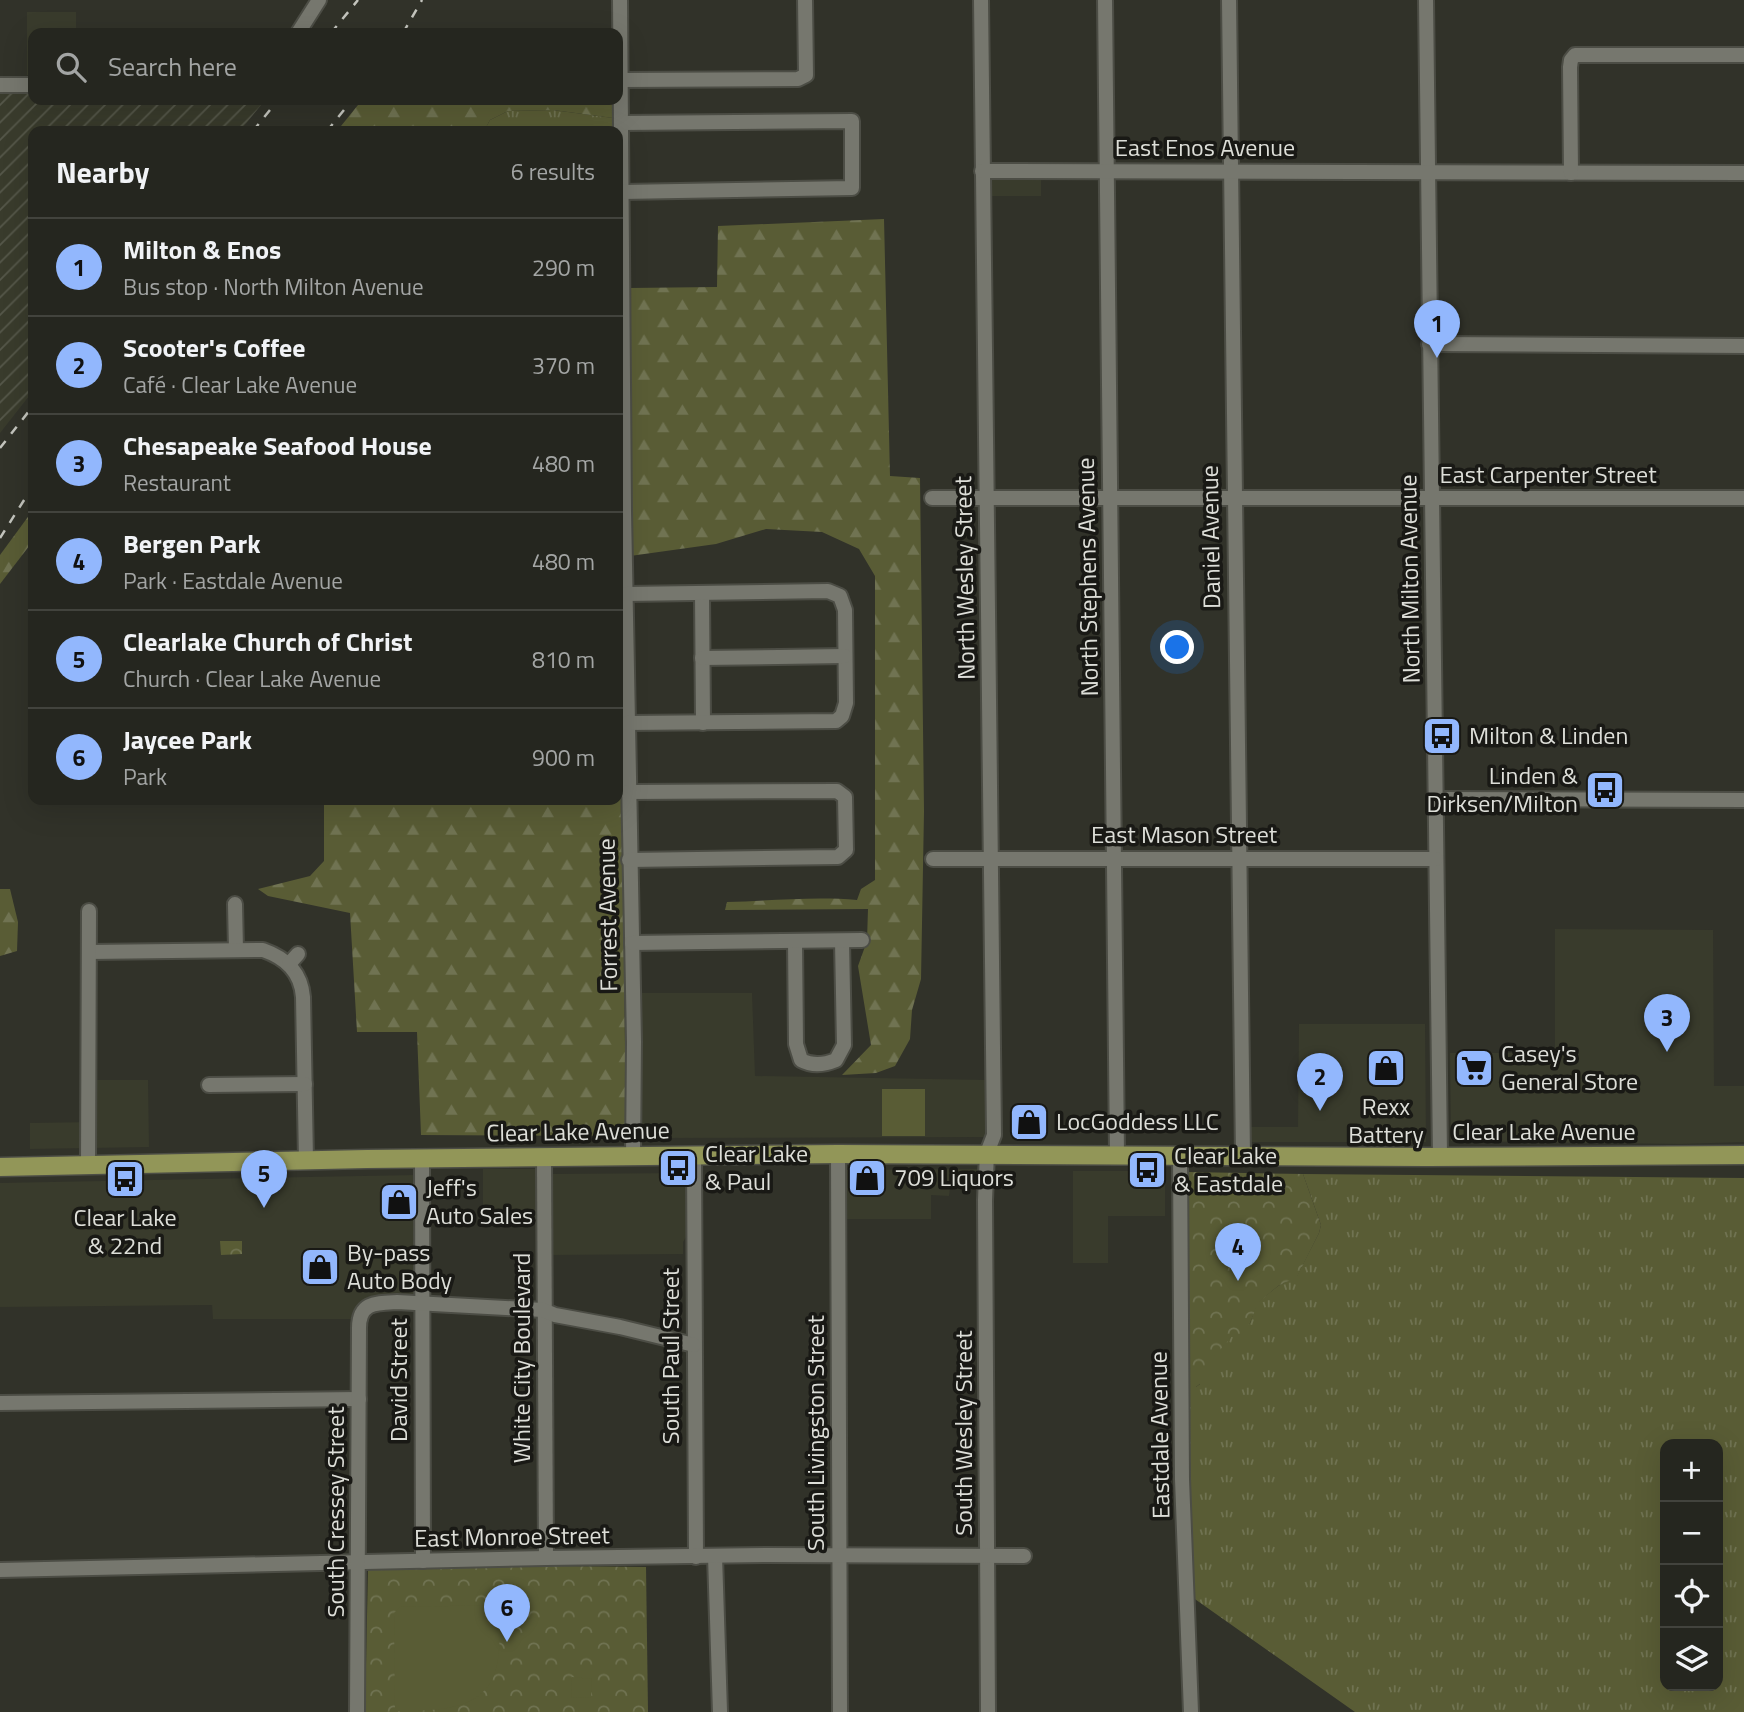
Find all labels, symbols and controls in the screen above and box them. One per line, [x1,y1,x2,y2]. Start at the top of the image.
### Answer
search box [28,28,623,105]
text: Search here [108,47,237,86]
icon: search [52,48,90,86]
street label: East Enos Avenue [1115,129,1295,165]
text: Nearby [56,149,149,195]
text: 6 results [511,154,595,189]
text: Milton & Enos [123,230,281,269]
text: 1 [73,250,85,285]
text: 290 m [532,250,595,285]
text: Bus stop · North Milton Avenue [123,269,424,304]
pin: 1 [1414,300,1460,358]
text: Scooter's Coffee [123,328,306,367]
text: 2 [73,348,85,383]
text: 370 m [532,348,595,383]
text: Café · Clear Lake Avenue [123,367,357,402]
text: Chesapeake Seafood House [123,426,432,465]
text: 3 [73,446,85,481]
text: 480 m [532,446,595,481]
street label: East Carpenter Street [1439,456,1657,492]
street label: North Stephens Avenue [1067,457,1107,697]
text: Restaurant [123,465,231,500]
street label: Daniel Avenue [1191,465,1229,609]
street label: North Milton Avenue [1389,474,1429,684]
street label: North Wesley Street [944,475,984,680]
text: Bergen Park [123,524,261,563]
text: 4 [73,544,85,579]
text: 480 m [532,544,595,579]
text: Park · Eastdale Avenue [123,563,343,598]
text: Clearlake Church of Christ [123,622,412,661]
your location [1160,630,1194,664]
text: 5 [73,642,85,677]
text: 810 m [532,642,595,677]
text: Church · Clear Lake Avenue [123,661,381,696]
bus stop icon: Milton & Linden [1421,715,1463,757]
place label: Milton & Linden [1469,717,1628,753]
text: Jaycee Park [123,720,252,759]
text: 6 [73,740,85,775]
text: 900 m [532,740,595,775]
place label: Linden & Dirksen/Milton [1426,757,1578,821]
text: Park [123,759,167,794]
bus stop icon: Linden & Dirksen/Milton [1584,769,1626,811]
street label: East Mason Street [1091,816,1278,852]
street label: Forrest Avenue [588,838,626,992]
pin: 3 [1644,994,1690,1052]
place label: Casey's General Store [1501,1035,1638,1099]
shop icon: Rexx Battery [1365,1047,1407,1089]
supermarket icon: Casey's General Store [1453,1047,1495,1089]
pin: 2 [1297,1053,1343,1111]
place label: Rexx Battery [1348,1088,1424,1152]
shop icon: LocGoddess LLC [1008,1101,1050,1143]
place label: LocGoddess LLC [1056,1103,1219,1139]
street label: Clear Lake Avenue [486,1111,670,1151]
street label: Clear Lake Avenue [1452,1113,1636,1149]
place label: Clear Lake & Paul [705,1135,808,1199]
place label: Clear Lake & Eastdale [1174,1137,1283,1201]
bus stop icon: Clear Lake & Paul [657,1147,699,1189]
bus stop icon: Clear Lake & Eastdale [1126,1149,1168,1191]
pin: 5 [241,1150,287,1208]
shop icon: 709 Liquors [846,1157,888,1199]
bus stop icon: Clear Lake & 22nd [104,1158,146,1200]
place label: 709 Liquors [894,1159,1014,1195]
place label: Jeff's Auto Sales [426,1169,533,1233]
shop icon: Jeff's Auto Sales [378,1181,420,1223]
place label: Clear Lake & 22nd [73,1199,177,1263]
pin: 4 [1215,1223,1261,1281]
place label: By-pass Auto Body [347,1234,453,1298]
shop icon: By-pass Auto Body [299,1246,341,1288]
street label: White City Boulevard [503,1253,539,1463]
street label: South Paul Street [652,1267,688,1444]
street label: South Livingston Street [797,1314,833,1551]
street label: David Street [380,1317,416,1442]
street label: South Wesley Street [945,1330,981,1536]
street label: Eastdale Avenue [1140,1351,1178,1519]
street label: South Cressey Street [317,1406,353,1618]
map controls [1660,1439,1723,1691]
button: + [1660,1439,1723,1502]
button: − [1660,1502,1723,1565]
street label: East Monroe Street [414,1516,611,1556]
button: locate [1660,1565,1723,1628]
pin: 6 [484,1584,530,1642]
button: layers [1660,1628,1723,1691]

